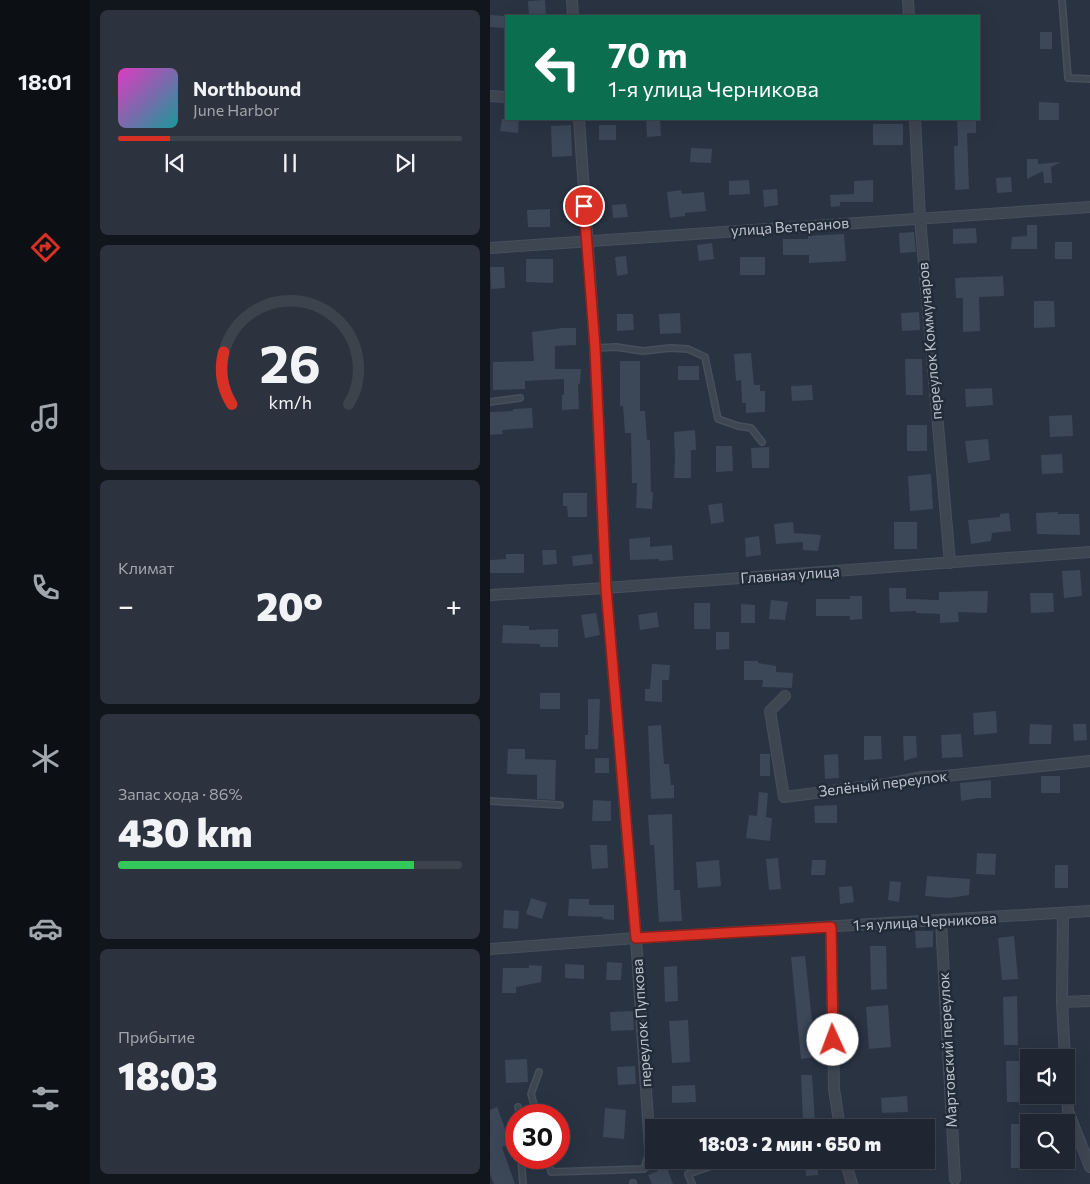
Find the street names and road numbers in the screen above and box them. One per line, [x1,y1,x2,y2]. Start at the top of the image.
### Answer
street label: улица Ветеранов [730,213,850,239]
street label: переулок Коммунаров [913,261,945,421]
street label: Главная улица [740,562,840,586]
street label: Зелёный переулок [817,766,948,800]
street label: 1-я улица Черникова [853,908,997,934]
street label: переулок Пупкова [628,958,654,1088]
street label: Мартовский переулок [934,972,960,1128]

